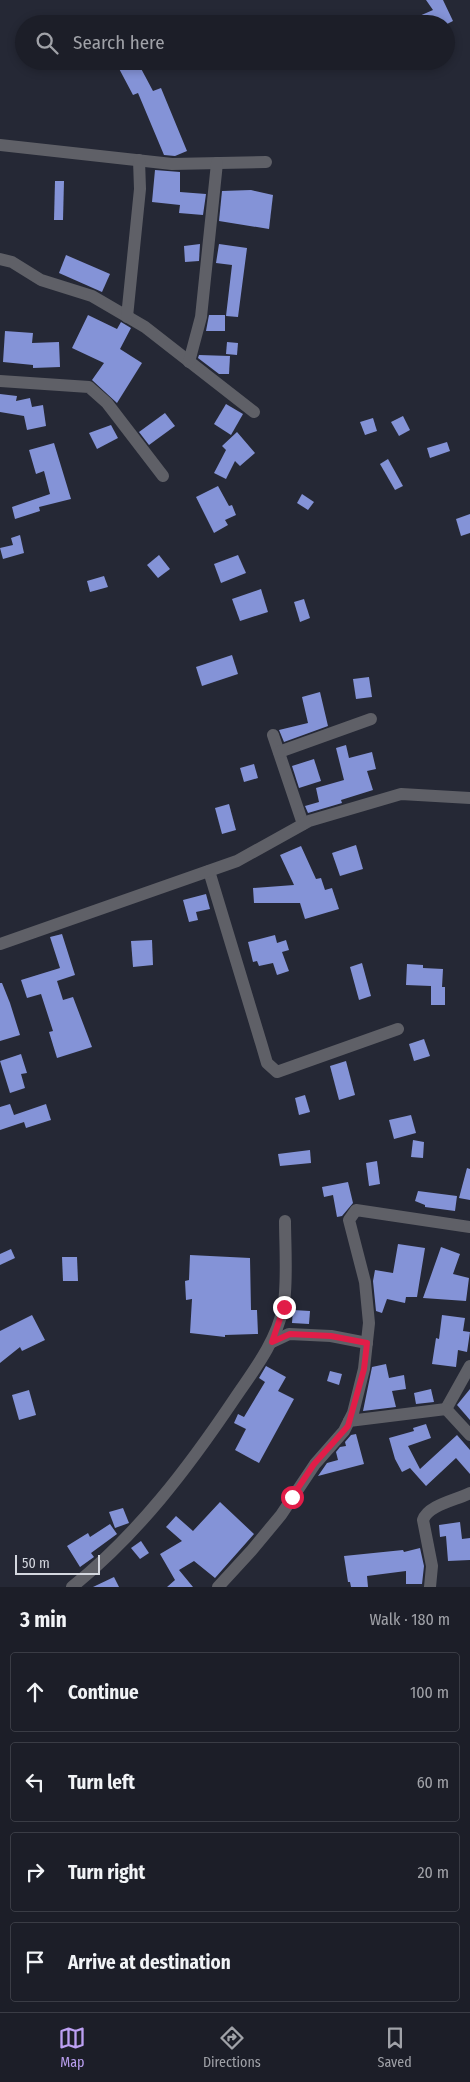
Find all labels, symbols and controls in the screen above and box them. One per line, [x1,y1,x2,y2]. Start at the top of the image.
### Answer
search box [15,15,455,70]
icon: search [33,29,61,57]
text: Search here [73,31,165,54]
route end [273,1296,296,1319]
route start [281,1486,304,1509]
scale bar [15,1552,100,1575]
text: 50 m [22,1555,50,1572]
text: 3 min [20,1607,67,1633]
text: Walk · 180 m [370,1610,450,1629]
icon: ahead [21,1678,49,1706]
text: Continue [68,1681,139,1704]
text: 100 m [410,1683,449,1702]
icon: left [21,1768,49,1796]
text: Turn left [68,1771,135,1794]
text: 60 m [417,1773,449,1792]
icon: right [21,1858,49,1886]
text: Turn right [68,1861,145,1884]
text: 20 m [418,1863,449,1882]
icon: arrive [21,1948,49,1976]
text: Arrive at destination [68,1951,231,1974]
tab: Map [58,2024,86,2071]
tab: Directions [203,2024,261,2071]
tab: Saved [377,2024,412,2071]

